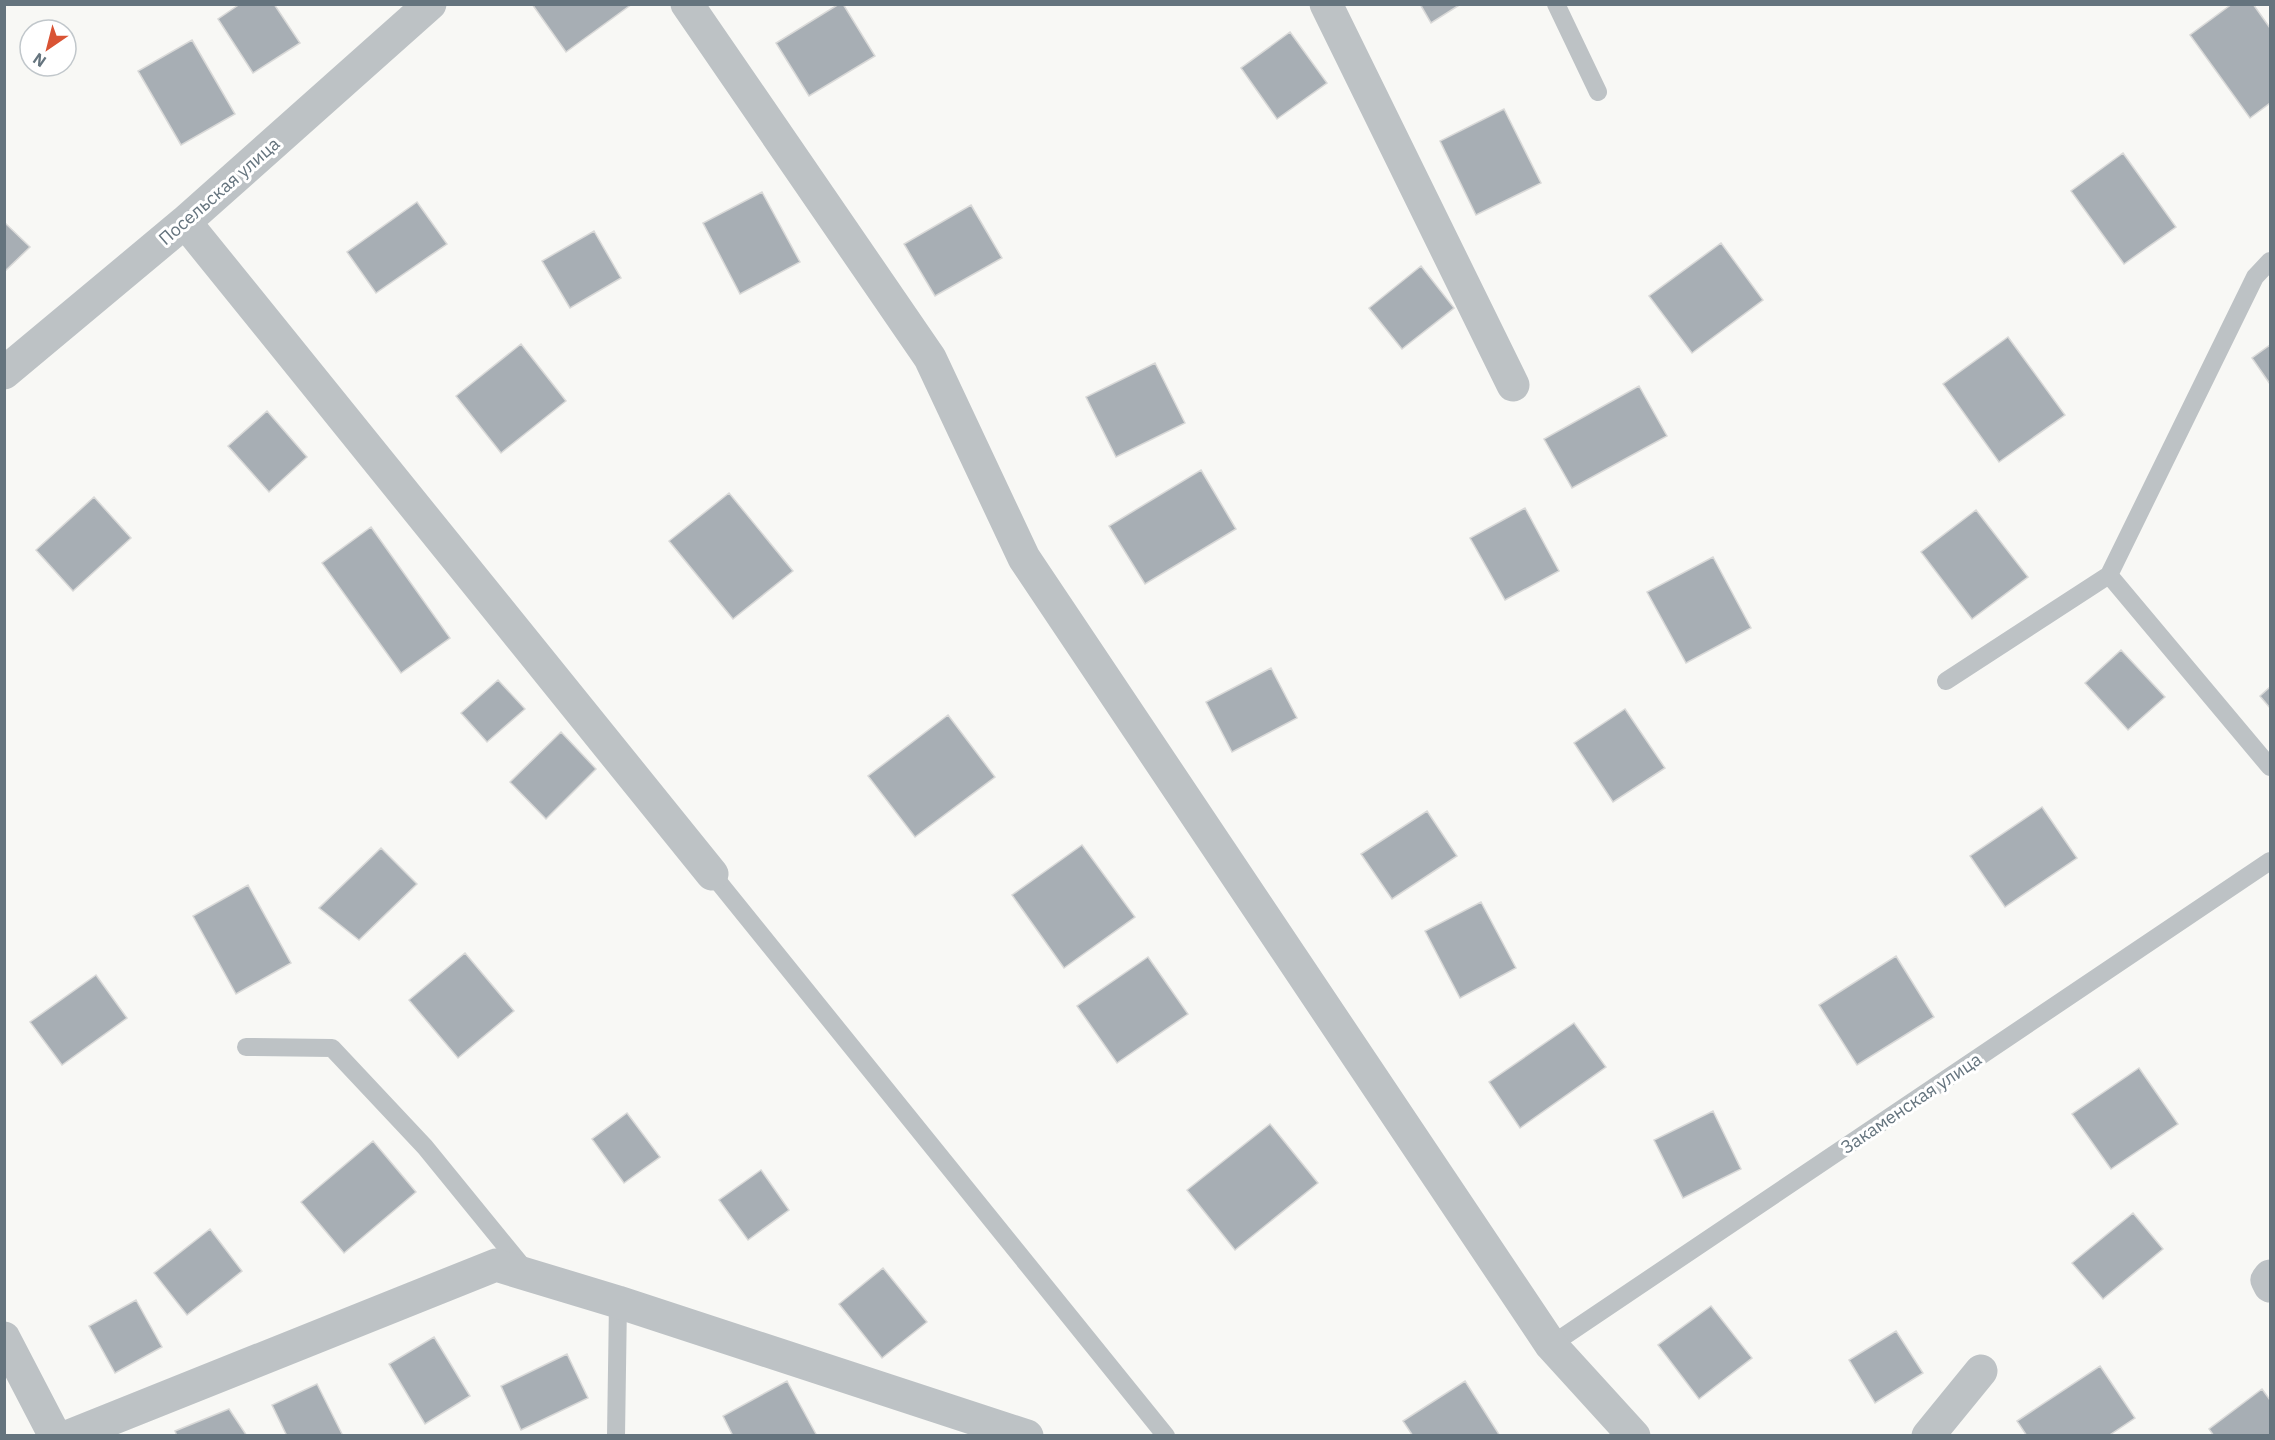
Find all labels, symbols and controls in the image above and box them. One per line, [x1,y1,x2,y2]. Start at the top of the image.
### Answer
north arrow [18,18,78,78]
text: N [29,49,50,72]
street label: Посельская улица [154,132,285,250]
street label: Закаменская улица [1836,1047,1986,1159]

